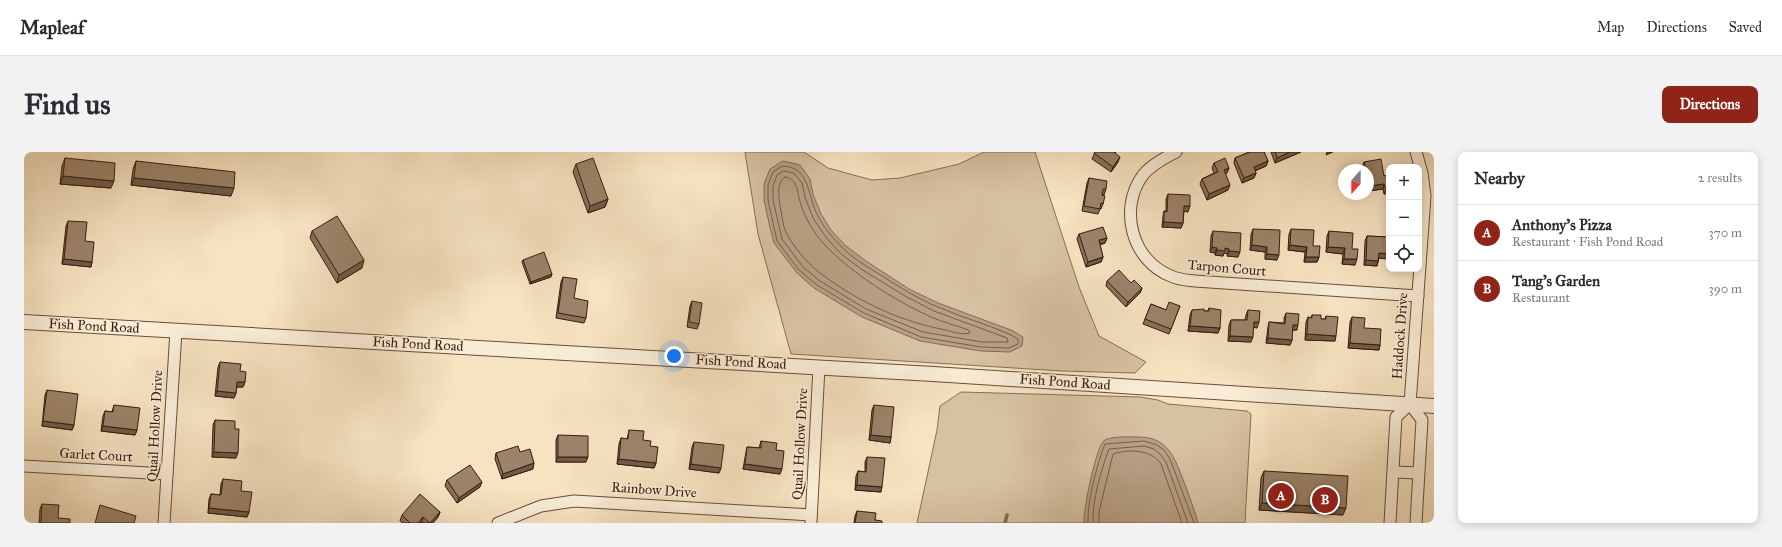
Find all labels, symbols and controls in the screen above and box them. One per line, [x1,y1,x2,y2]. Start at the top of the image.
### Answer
text: Mapleaf [20,16,84,39]
text: Map [1597,19,1624,36]
text: Directions [1646,19,1707,36]
text: Saved [1729,19,1762,36]
button: Directions [1662,86,1758,123]
text: Find us [24,87,110,122]
north arrow [1338,164,1374,200]
map controls [1386,164,1422,272]
button: + [1386,164,1422,200]
text: Nearby [1474,168,1525,189]
text: 2 results [1698,170,1742,186]
button: − [1386,200,1422,236]
text: Anthony's Pizza [1512,216,1612,234]
text: A [1483,225,1491,241]
text: 370 m [1709,225,1742,241]
text: Restaurant · Fish Pond Road [1512,234,1663,250]
button: locate [1386,236,1422,272]
street label: Tarpon Court [1187,256,1267,280]
text: Tang's Garden [1512,272,1600,290]
text: B [1483,281,1491,297]
text: 390 m [1709,281,1742,297]
text: Restaurant [1512,290,1570,306]
street label: Haddock Drive [1388,292,1412,380]
street label: Fish Pond Road [48,315,140,337]
street label: Fish Pond Road [372,333,464,355]
your location [664,346,684,366]
street label: Fish Pond Road [695,351,787,373]
street label: Quail Hollow Drive [144,369,166,482]
street label: Fish Pond Road [1019,370,1111,394]
street label: Quail Hollow Drive [789,387,811,500]
street label: Garlet Court [59,445,133,465]
street label: Rainbow Drive [611,479,697,501]
pin: A [1268,481,1294,511]
pin: B [1312,485,1338,515]

